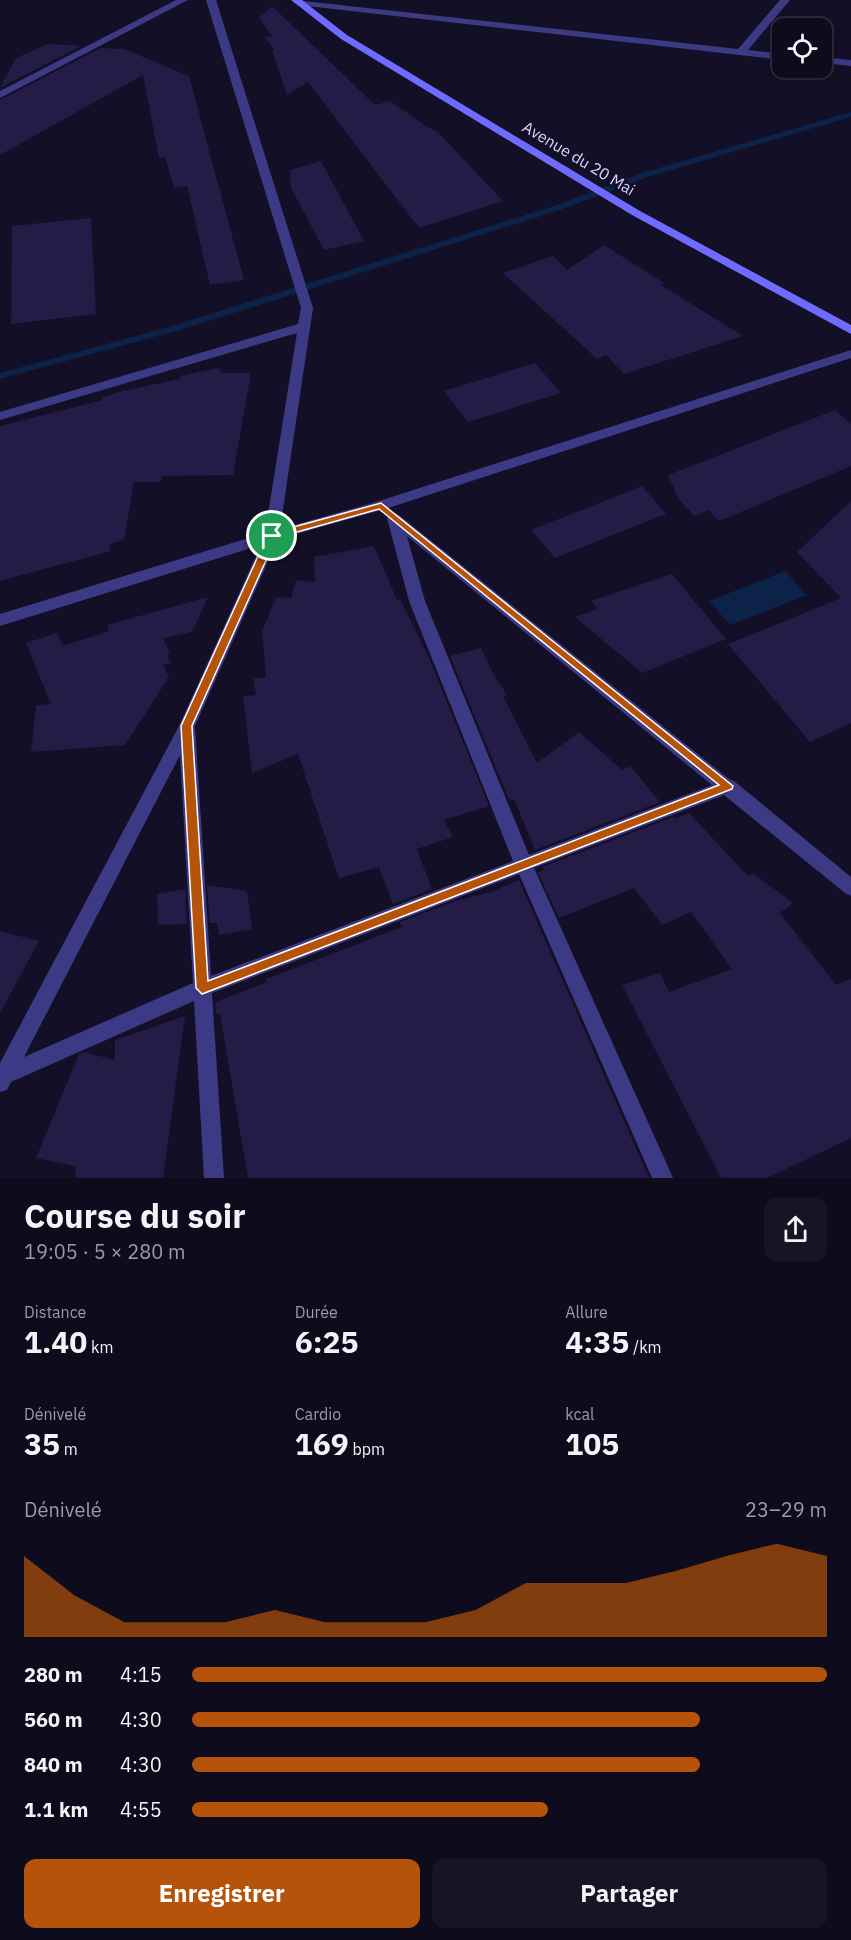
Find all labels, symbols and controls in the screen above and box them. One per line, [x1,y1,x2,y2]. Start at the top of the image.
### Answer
map controls [772,18,832,78]
button: locate [772,18,832,78]
street label: Avenue du 20 Mai [519,117,639,199]
pin [246,510,297,561]
icon: arrive [255,519,288,552]
text: Course du soir [24,1194,246,1237]
button: share [764,1198,827,1261]
text: 19:05 · 5 × 280 m [24,1238,185,1265]
text: Distance [24,1302,86,1322]
text: Durée [295,1302,338,1322]
text: Allure [565,1302,608,1322]
text: 1.40 [24,1322,87,1361]
text: 6:25 [295,1322,359,1361]
text: 4:35 [565,1322,629,1361]
text: km [87,1337,114,1357]
text: /km [629,1337,662,1357]
text: Dénivelé [24,1404,86,1424]
text: Cardio [295,1404,341,1424]
text: kcal [565,1404,594,1424]
text: 35 [24,1424,60,1463]
text: 169 [295,1424,349,1463]
text: 105 [565,1424,619,1463]
text: m [60,1439,78,1459]
text: bpm [349,1439,385,1459]
text: Dénivelé [24,1496,102,1523]
text: 23–29 m [745,1496,827,1523]
text: 280 m [24,1661,83,1688]
text: 4:15 [120,1661,162,1688]
text: 560 m [24,1706,83,1733]
text: 4:30 [120,1706,162,1733]
text: 840 m [24,1751,83,1778]
text: 4:30 [120,1751,162,1778]
text: 1.1 km [24,1796,88,1823]
text: 4:55 [120,1796,162,1823]
button: Enregistrer [24,1859,420,1928]
button: Partager [432,1859,827,1928]

